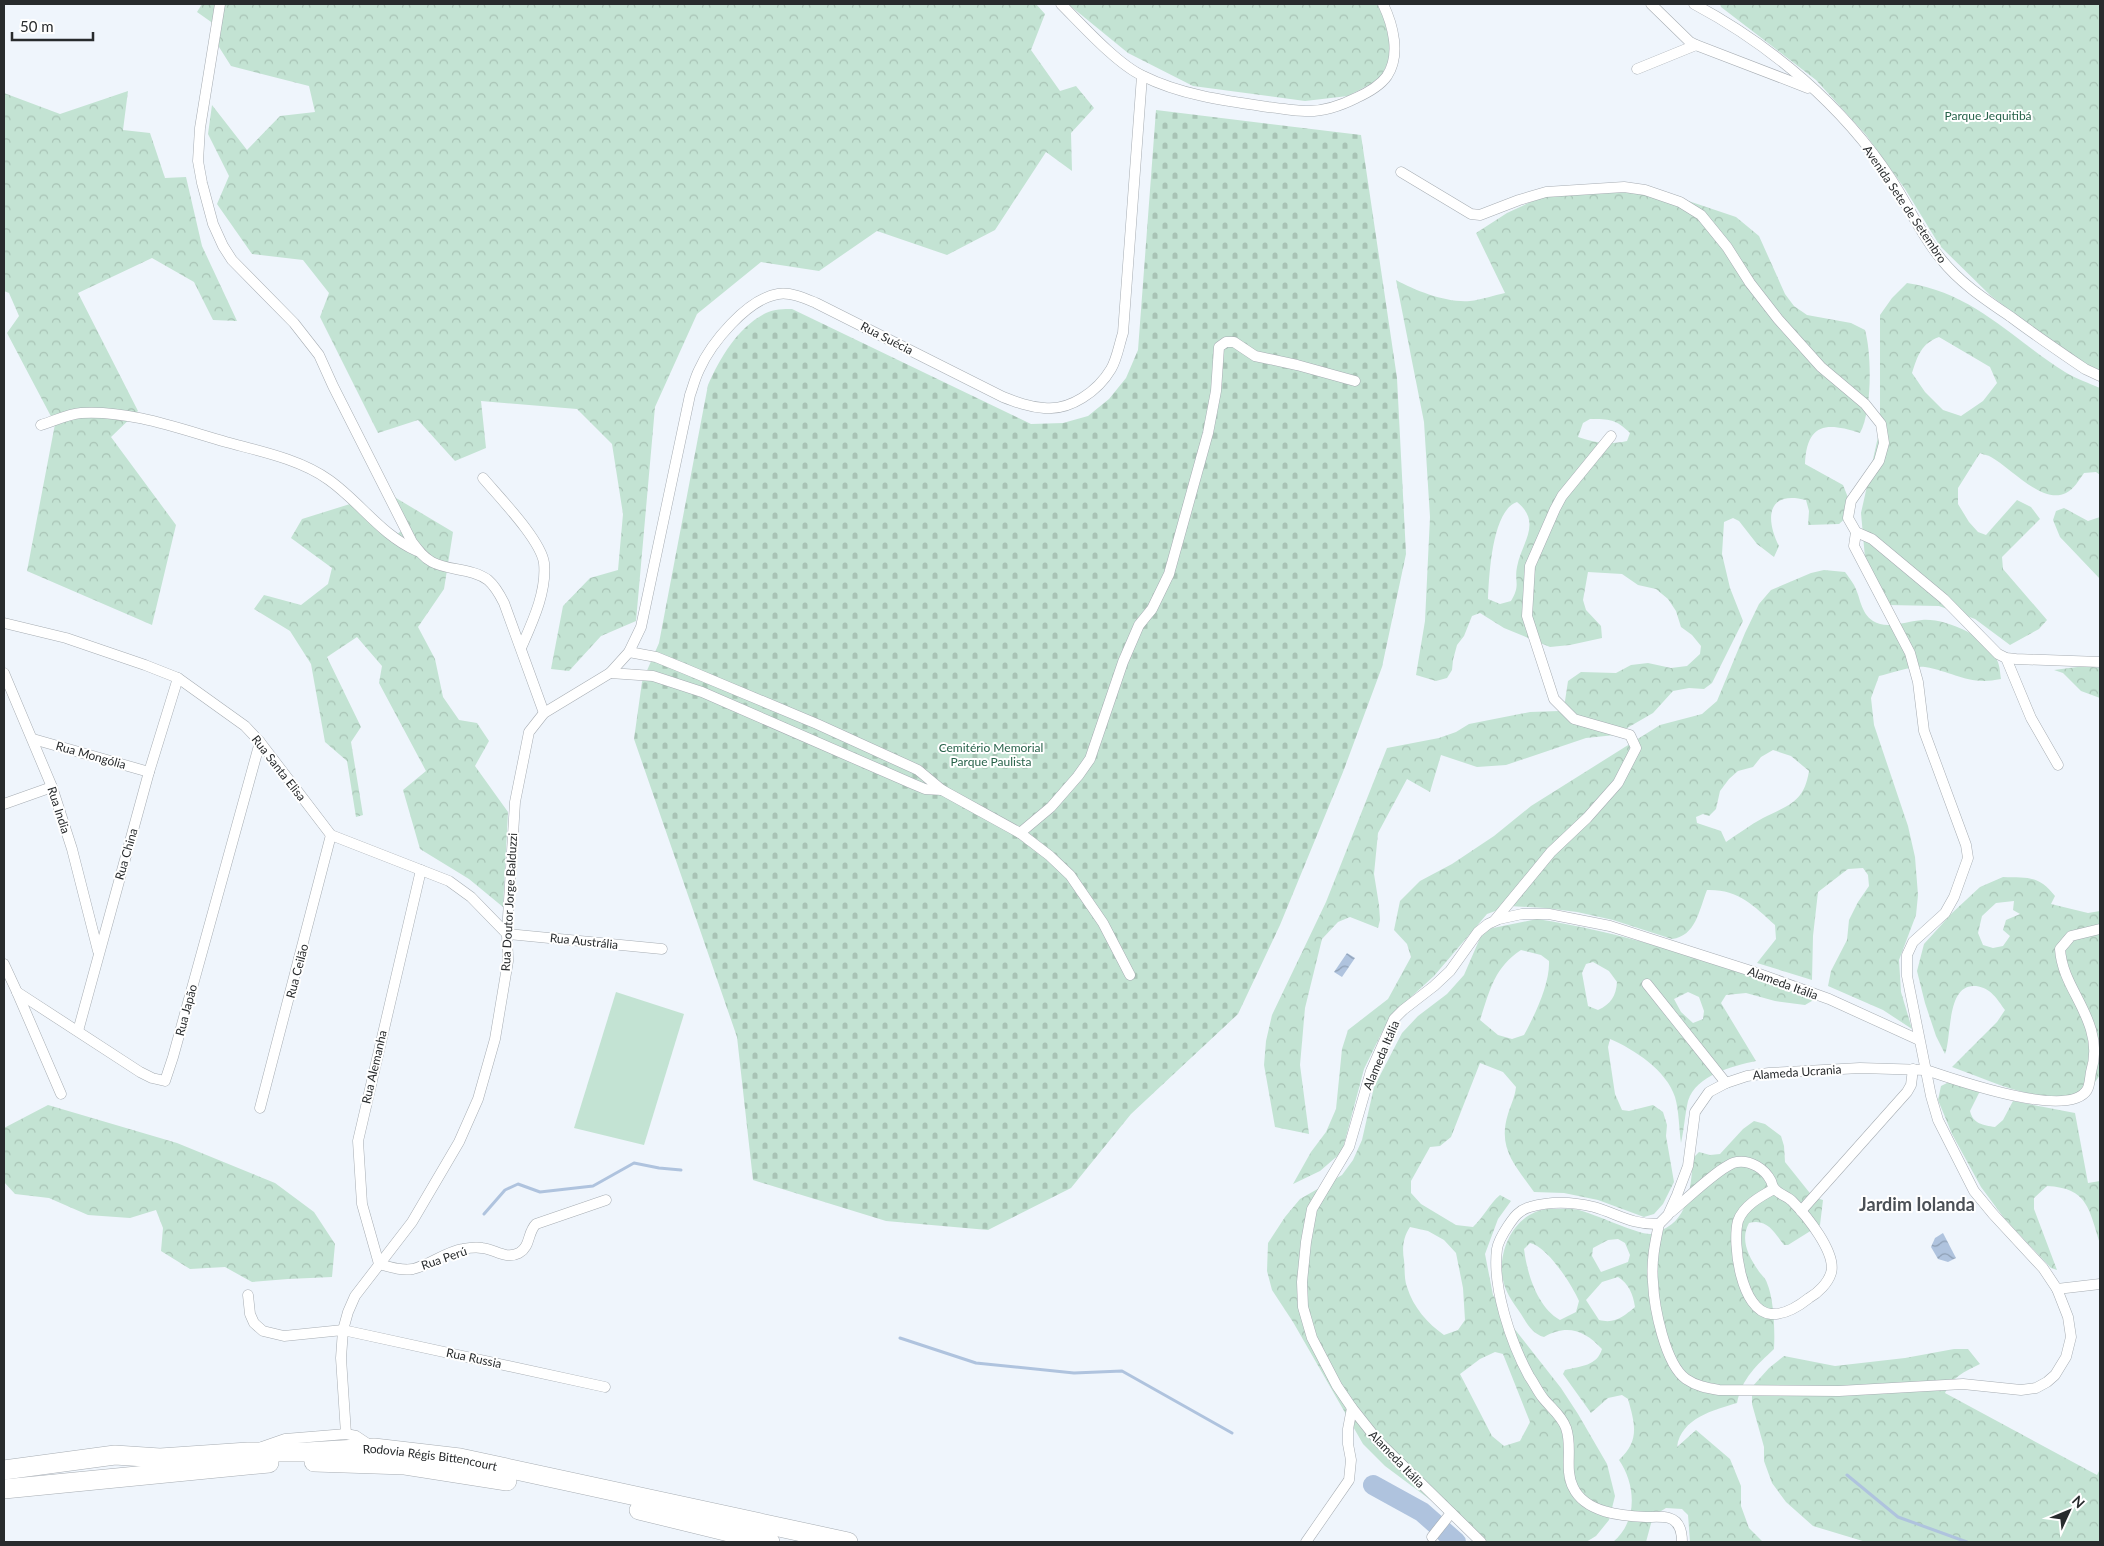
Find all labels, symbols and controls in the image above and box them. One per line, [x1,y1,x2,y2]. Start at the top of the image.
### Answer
scale bar [12,10,94,42]
text: 50 m [20,17,54,35]
park label: Parque Jequitibá [1944,108,2032,123]
street label: Avenida Sete de Setembro [1860,142,1950,266]
street label: Rua Suécia [858,318,916,358]
street label: Rua Santa Elisa [249,732,309,804]
street label: Rua Mongólia [54,738,128,772]
park label: Cemitério Memorial Parque Paulista [939,740,1043,769]
street label: Rua India [44,785,74,835]
street label: Rua China [111,826,141,882]
street label: Rua Doutor Jorge Balduzzi [498,832,520,972]
street label: Rua Austrália [549,930,619,952]
street label: Rua Ceilão [283,942,312,1000]
street label: Alameda Itália [1746,963,1820,1003]
street label: Rua Japão [172,982,200,1038]
street label: Alameda Itália [1360,1018,1402,1092]
street label: Rua Alemanha [358,1029,390,1105]
street label: Alameda Ucrania [1752,1061,1842,1083]
district label: Jardim Iolanda [1859,1193,1975,1215]
street label: Rua Perú [419,1243,469,1273]
street label: Rua Russia [445,1345,503,1371]
street label: Alameda Itália [1366,1427,1428,1491]
street label: Rodovia Régis Bittencourt [362,1440,499,1474]
north arrow [2044,1486,2094,1536]
text: N [2069,1492,2089,1511]

